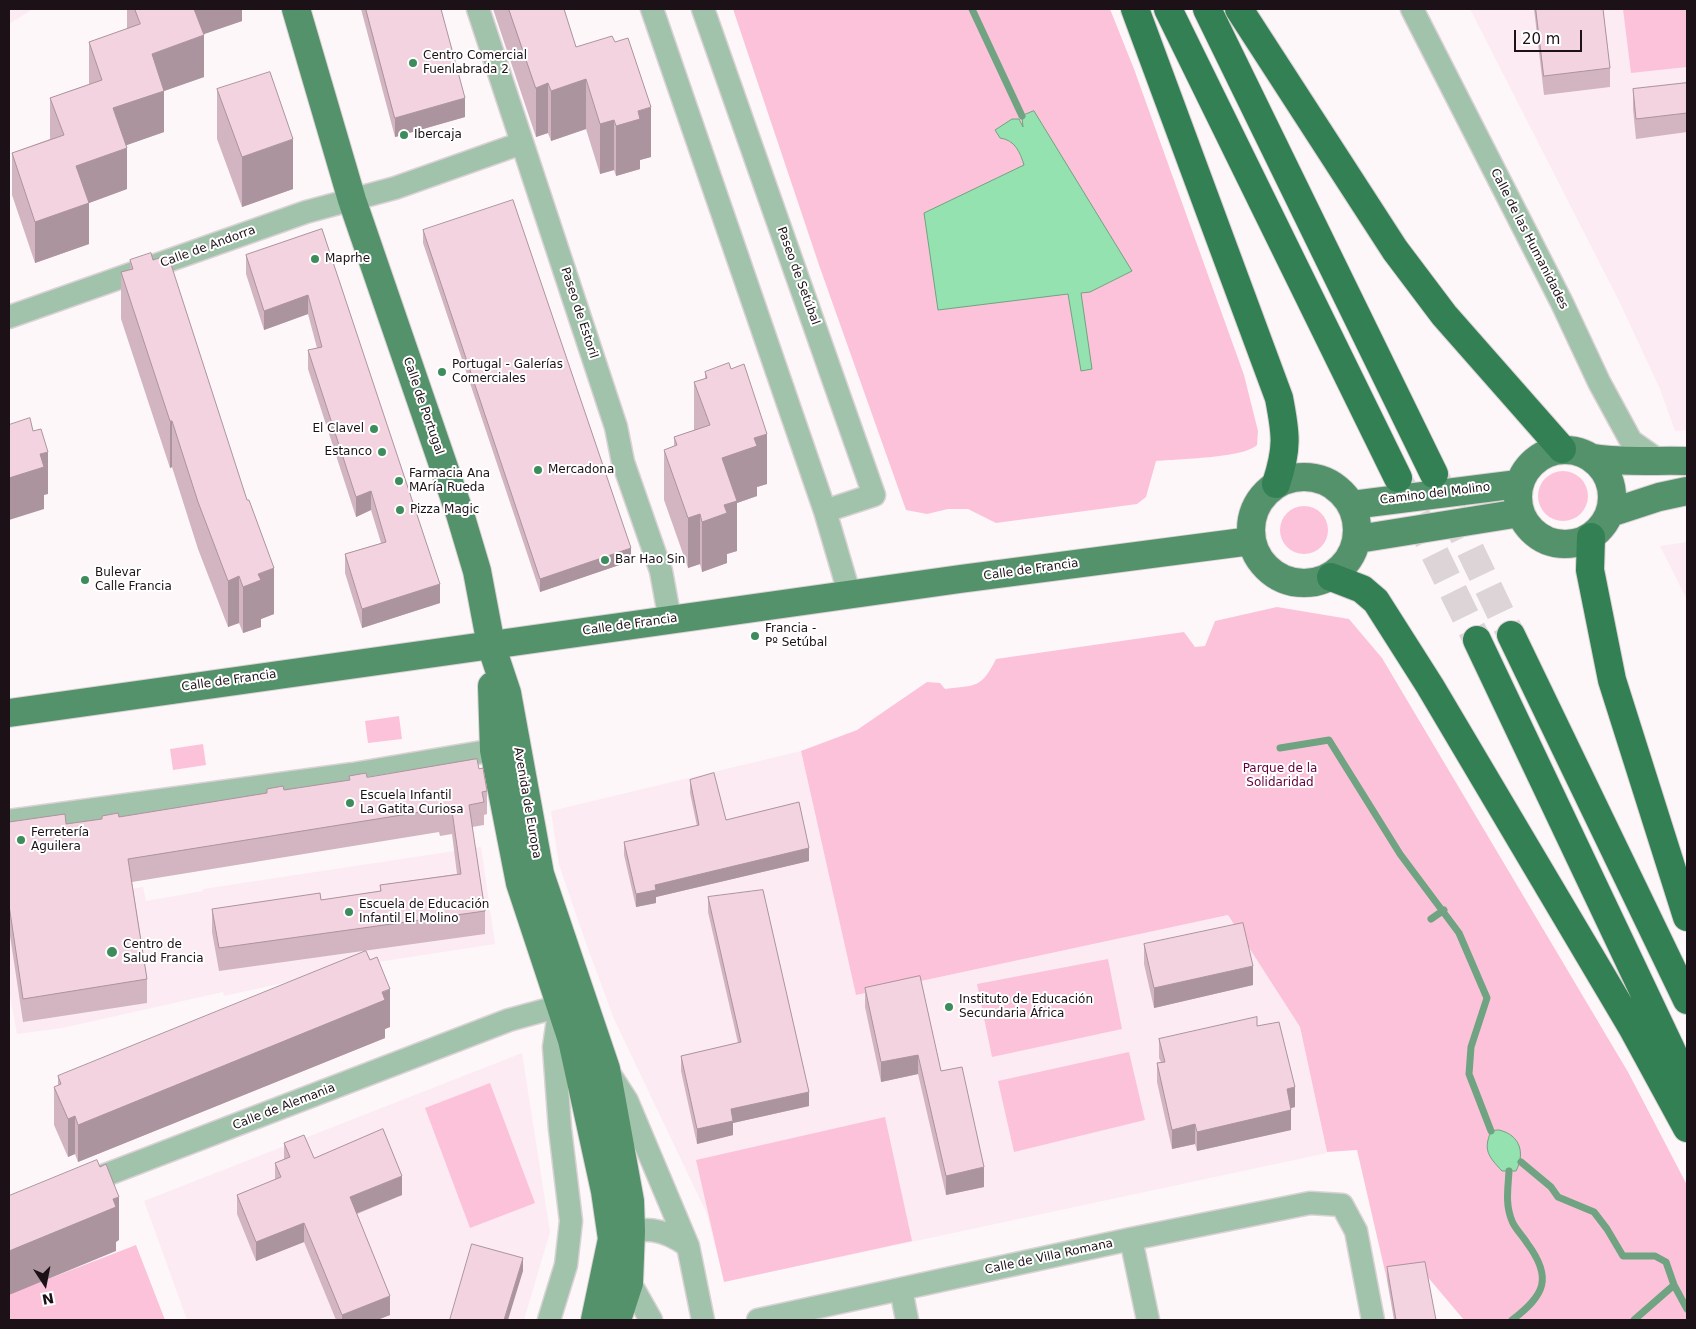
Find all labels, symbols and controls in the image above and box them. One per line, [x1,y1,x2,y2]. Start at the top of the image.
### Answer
scale bar [1516,20,1584,52]
text: 20 m [1522,30,1560,48]
place label: Centro Comercial Fuenlabrada 2 [423,49,527,77]
marker: Centro Comercial Fuenlabrada 2 [407,57,419,69]
place label: Ibercaja [414,128,462,142]
marker: Ibercaja [398,129,410,141]
street label: Calle de las Humanidades [1487,166,1571,312]
street label: Calle de Andorra [158,223,258,271]
street label: Paseo de Setúbal [774,225,822,327]
place label: Maprhe [325,252,370,266]
marker: Maprhe [309,253,321,265]
street label: Paseo de Estoril [557,266,601,360]
street label: Calle de Portugal [400,355,446,457]
place label: Portugal - Galerías Comerciales [452,358,563,386]
marker: Portugal - Galerías Comerciales [436,366,448,378]
place label: El Clavel [312,422,364,436]
marker: El Clavel [368,423,380,435]
place label: Estanco [325,445,372,459]
marker: Estanco [376,446,388,458]
place label: Mercadona [548,463,614,477]
marker: Mercadona [532,464,544,476]
place label: Farmacia Ana MAría Rueda [409,467,490,495]
marker: Farmacia Ana MAría Rueda [393,475,405,487]
street label: Camino del Molino [1379,480,1491,508]
place label: Pizza Magic [410,503,479,517]
marker: Pizza Magic [394,504,406,516]
place label: Bar Hao Sin [615,553,685,567]
marker: Bar Hao Sin [599,554,611,566]
street label: Calle de Francia [983,556,1079,584]
place label: Bulevar Calle Francia [95,566,172,594]
marker: Bulevar Calle Francia [79,574,91,586]
street label: Calle de Francia [582,611,678,639]
place label: Francia - Pº Setúbal [765,622,827,650]
marker: Francia - Pº Setúbal [749,630,761,642]
street label: Calle de Francia [181,667,277,695]
street label: Avenida de Europa [510,746,544,860]
park label: Parque de la Solidaridad [1243,762,1317,790]
place label: Escuela Infantil La Gatita Curiosa [360,789,464,817]
marker: Escuela Infantil La Gatita Curiosa [344,797,356,809]
place label: Ferretería Aguilera [31,826,89,854]
marker: Ferretería Aguilera [15,834,27,846]
place label: Escuela de Educación Infantil El Molino [359,898,489,926]
marker: Escuela de Educación Infantil El Molino [343,906,355,918]
place label: Centro de Salud Francia [123,938,204,966]
marker: Centro de Salud Francia [105,945,119,959]
place label: Instituto de Educación Secundaria África [959,993,1093,1021]
marker: Instituto de Educación Secundaria África [943,1001,955,1013]
street label: Calle de Alemania [231,1081,337,1133]
street label: Calle de Villa Romana [984,1236,1114,1278]
north arrow [20,1259,70,1309]
text: N [41,1290,55,1308]

